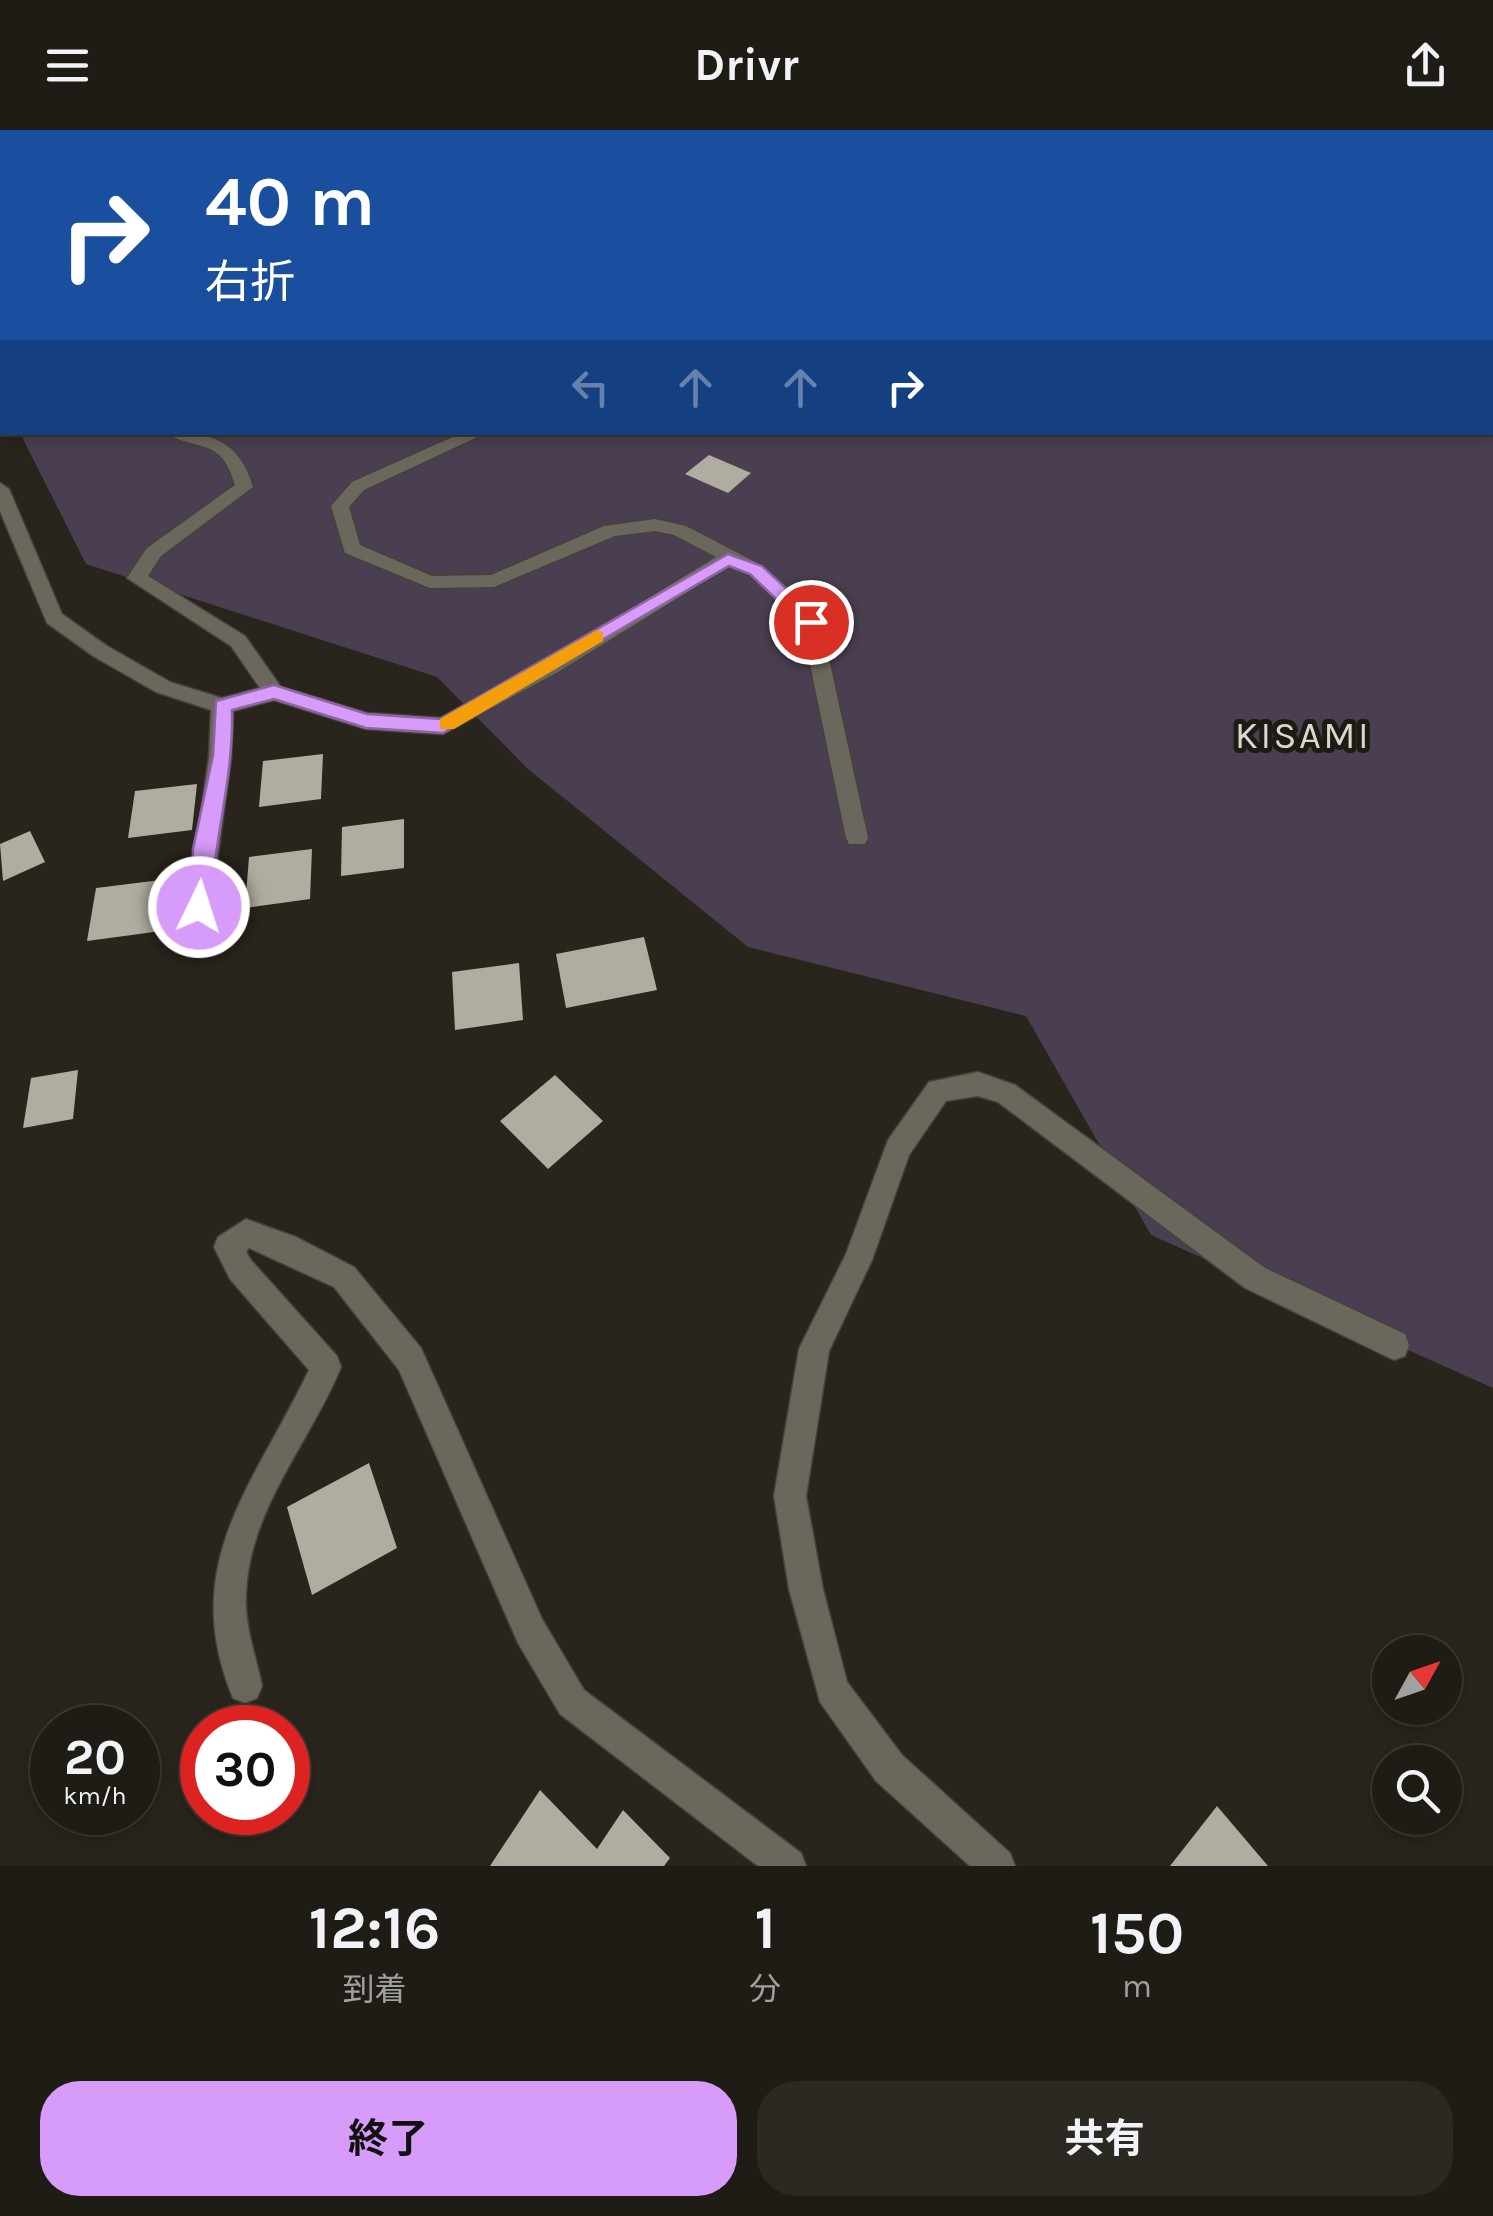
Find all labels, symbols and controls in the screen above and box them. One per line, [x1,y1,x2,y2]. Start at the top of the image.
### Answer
icon: menu [40,38,95,93]
icon: share [1398,38,1453,93]
text: Drivr [694,39,799,91]
text: 40 m [205,161,375,243]
icon: right [40,170,170,300]
text: 右折 [205,256,295,308]
icon: left [563,360,618,415]
icon: ahead [668,360,723,415]
icon: ahead [773,360,828,415]
icon: right [878,360,933,415]
pin [769,580,854,665]
icon: arrive [784,595,839,650]
district label: KISAMI [1235,713,1371,758]
position arrow [147,855,251,959]
north arrow [1372,1635,1462,1725]
map controls [1372,1635,1462,1835]
speed limit sign: 30 [180,1705,310,1835]
text: 20 [64,1728,126,1787]
button: search [1372,1745,1462,1835]
text: km/h [63,1781,127,1810]
text: 12:16 [309,1893,440,1963]
text: 1 [754,1893,776,1963]
text: 150 [1090,1898,1184,1968]
text: m [1122,1968,1152,2005]
text: 到着 [343,1971,407,2008]
text: 分 [749,1971,781,2008]
button: 終了 [40,2081,737,2196]
button: 共有 [757,2081,1453,2196]

